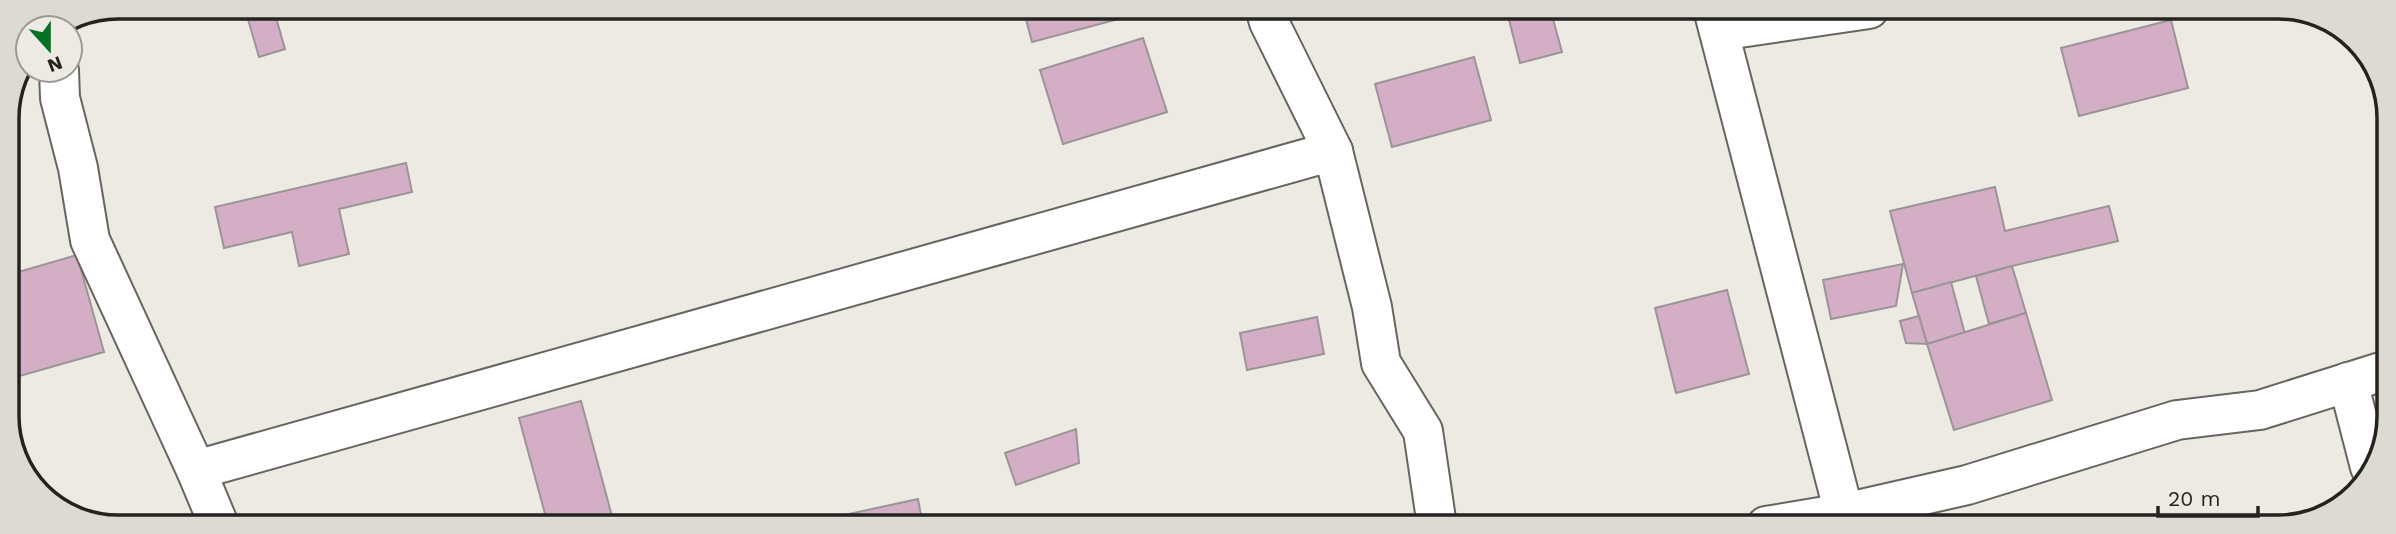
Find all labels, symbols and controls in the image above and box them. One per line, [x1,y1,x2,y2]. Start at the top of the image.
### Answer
north arrow [14,14,84,84]
text: N [44,51,66,78]
scale bar [2158,475,2258,518]
text: 20 m [2168,486,2220,511]

